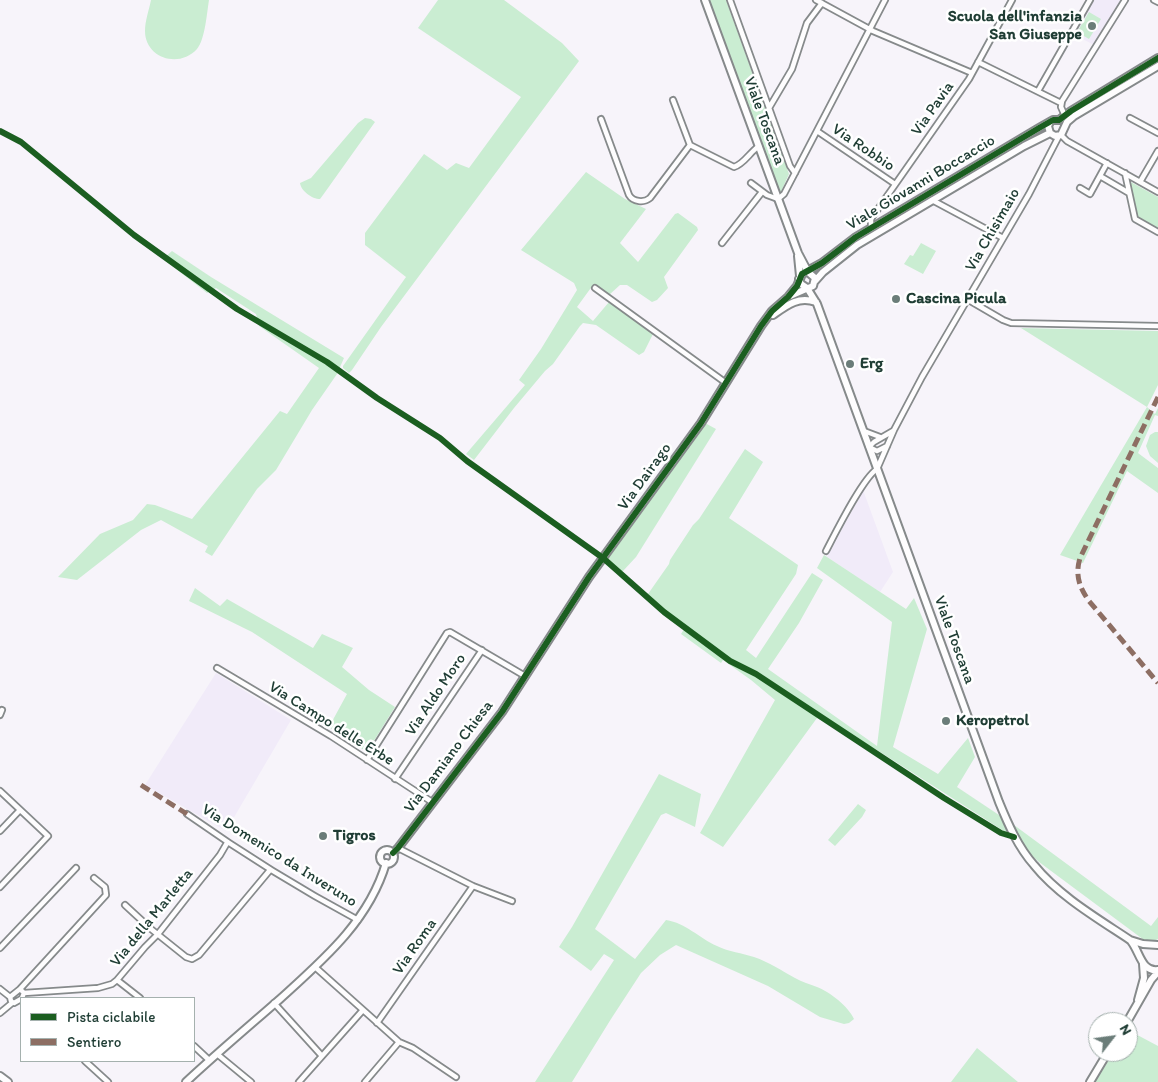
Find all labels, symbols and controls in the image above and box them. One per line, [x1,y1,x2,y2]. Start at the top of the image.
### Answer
place label: Scuola dell'infanzia San Giuseppe [948,7,1082,45]
marker: Scuola dell'infanzia San Giuseppe [1086,20,1098,32]
street label: Viale Toscana [739,74,789,168]
street label: Via Pavia [907,78,959,140]
street label: Via Robbio [828,120,898,176]
street label: Viale Giovanni Boccaccio [843,131,999,235]
street label: Via Chisimaio [961,185,1025,275]
place label: Cascina Picula [906,289,1006,309]
marker: Cascina Picula [890,293,902,305]
place label: Erg [860,354,883,374]
marker: Erg [844,358,856,370]
street label: Via Dairago [614,439,676,515]
street label: Viale Toscana [929,593,979,687]
street label: Via Aldo Moro [401,650,471,740]
street label: Via Campo delle Erbe [265,678,397,770]
street label: Via Damiano Chiesa [400,697,498,817]
place label: Keropetrol [956,711,1029,731]
marker: Keropetrol [940,715,952,727]
street label: Via Domenico da Inveruno [198,800,360,912]
place label: Tigros [333,826,376,846]
marker: Tigros [317,830,329,842]
street label: Via della Marletta [106,865,198,971]
street label: Via Roma [389,915,441,979]
legend [20,997,195,1062]
text: Pista ciclabile [67,1008,156,1026]
north arrow [1088,1012,1138,1062]
text: N [1116,1021,1135,1038]
text: Sentiero [67,1033,121,1051]

